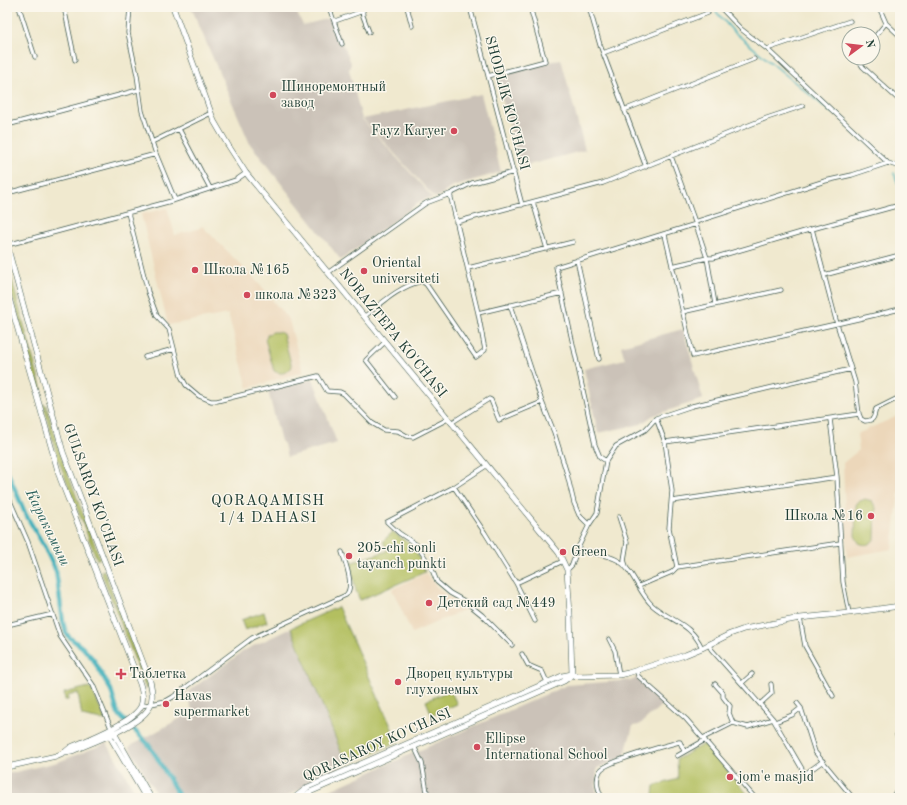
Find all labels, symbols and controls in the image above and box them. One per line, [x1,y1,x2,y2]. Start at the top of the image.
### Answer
north arrow [841,26,881,66]
street label: SHODLIK KO'CHASI [482,34,532,172]
text: N [863,38,876,50]
place label: Шиноремонтный завод [281,80,386,110]
marker: Шиноремонтный завод [268,90,278,100]
place label: Fayz Karyer [371,124,446,138]
marker: Fayz Karyer [449,126,459,136]
place label: Oriental universiteti [372,256,440,286]
place label: Школа №165 [203,263,290,277]
marker: Школа №165 [190,265,200,275]
street label: NORAZTEPA KO'CHASI [337,266,449,400]
marker: Oriental universiteti [359,266,369,276]
place label: школа №323 [255,288,337,302]
marker: школа №323 [242,290,252,300]
street label: GULSAROY KO'CHASI [61,422,125,568]
water label: Каракамыш [22,486,72,569]
district label: QORAQAMISH 1/4 DAHASI [211,494,325,526]
place label: Школа №16 [785,509,863,523]
marker: Школа №16 [866,511,876,521]
place label: 205-chi sonli tayanch punkti [357,541,446,571]
place label: Green [571,545,608,559]
marker: Green [558,547,568,557]
marker: 205-chi sonli tayanch punkti [344,551,354,561]
place label: Детский сад №449 [437,596,556,610]
marker: Детский сад №449 [424,598,434,608]
place label: Таблетка [129,667,186,681]
place label: Дворец культуры глухонемых [406,667,513,697]
marker: Таблетка [116,669,126,679]
marker: Дворец культуры глухонемых [393,677,403,687]
place label: Havas supermarket [174,689,249,719]
marker: Havas supermarket [161,699,171,709]
street label: QORASAROY KO'CHASI [301,706,453,784]
place label: Ellipse International School [485,732,608,762]
marker: Ellipse International School [472,742,482,752]
place label: jom'e masjid [737,770,814,784]
marker: jom'e masjid [725,772,735,782]

